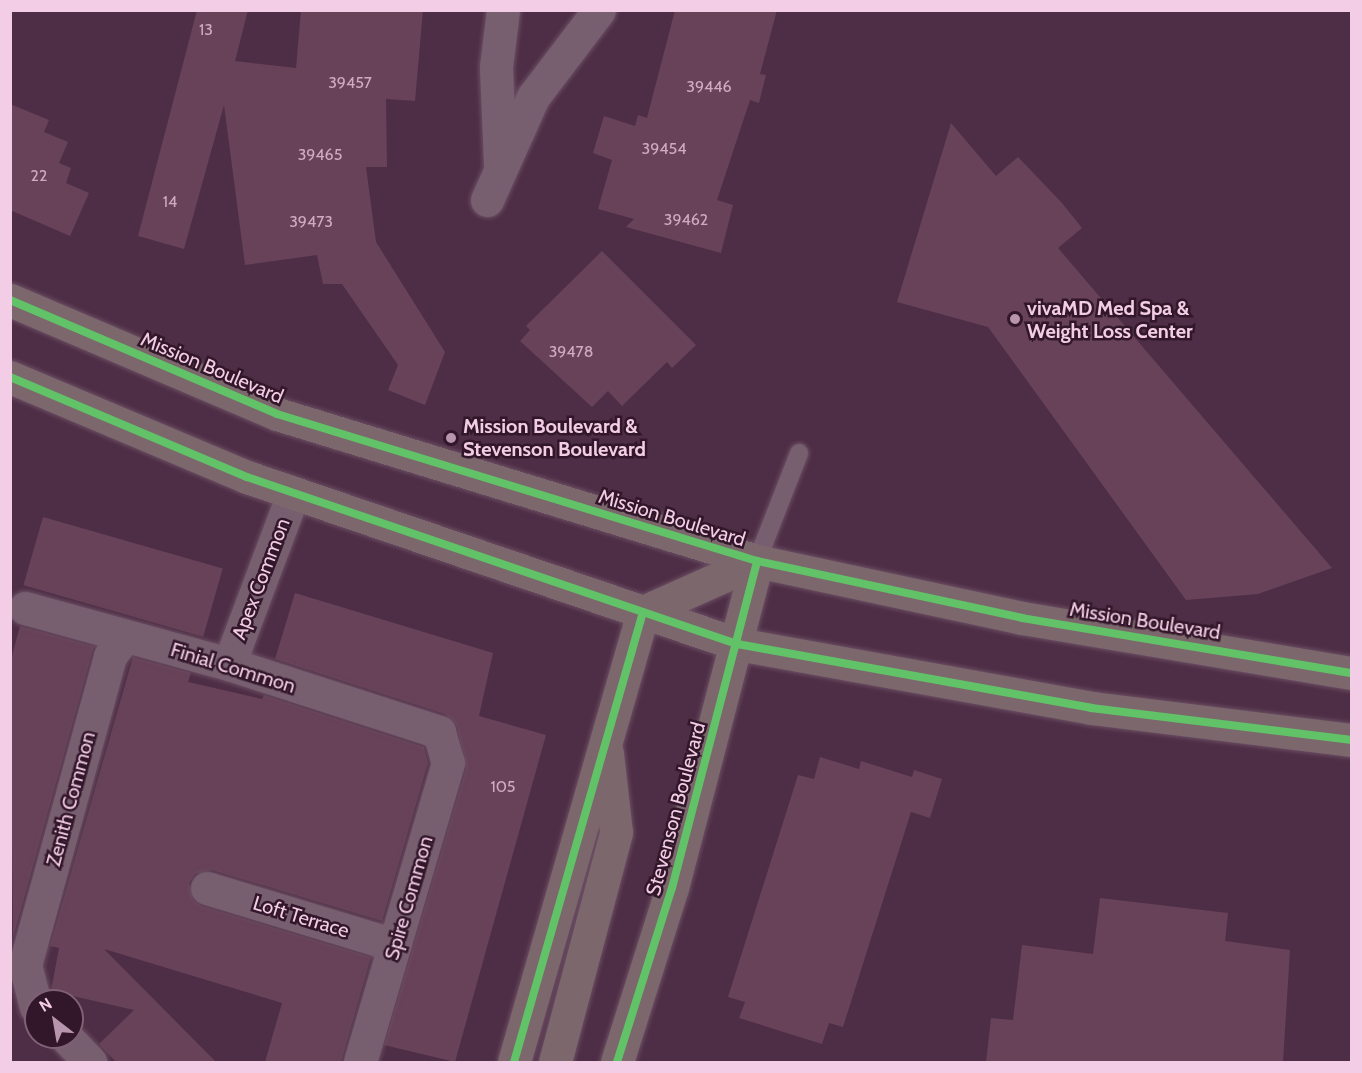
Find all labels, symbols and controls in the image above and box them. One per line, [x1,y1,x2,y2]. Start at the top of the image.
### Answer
house number: 13 [199,20,213,40]
house number: 39457 [328,73,372,93]
house number: 39446 [686,77,732,97]
house number: 39454 [642,139,686,159]
house number: 39465 [298,145,342,165]
house number: 22 [31,166,47,186]
house number: 14 [163,192,177,212]
house number: 39462 [664,210,708,230]
house number: 39473 [289,212,333,232]
place label: vivaMD Med Spa & Weight Loss Center [1027,296,1193,343]
marker: vivaMD Med Spa & Weight Loss Center [1008,312,1022,326]
street label: Mission Boulevard [137,327,287,409]
house number: 39478 [549,342,593,362]
place label: Mission Boulevard & Stevenson Boulevard [463,414,646,461]
marker: Mission Boulevard & Stevenson Boulevard [444,431,458,445]
street label: Mission Boulevard [596,484,748,552]
street label: Apex Common [227,515,295,643]
street label: Mission Boulevard [1068,597,1222,645]
street label: Finial Common [168,638,298,698]
street label: Stevenson Boulevard [641,719,711,899]
street label: Zenith Common [41,729,101,869]
house number: 105 [490,777,516,797]
street label: Spire Common [380,833,438,963]
street label: Loft Terrace [250,891,352,943]
north arrow [24,989,84,1049]
text: N [36,994,55,1016]

